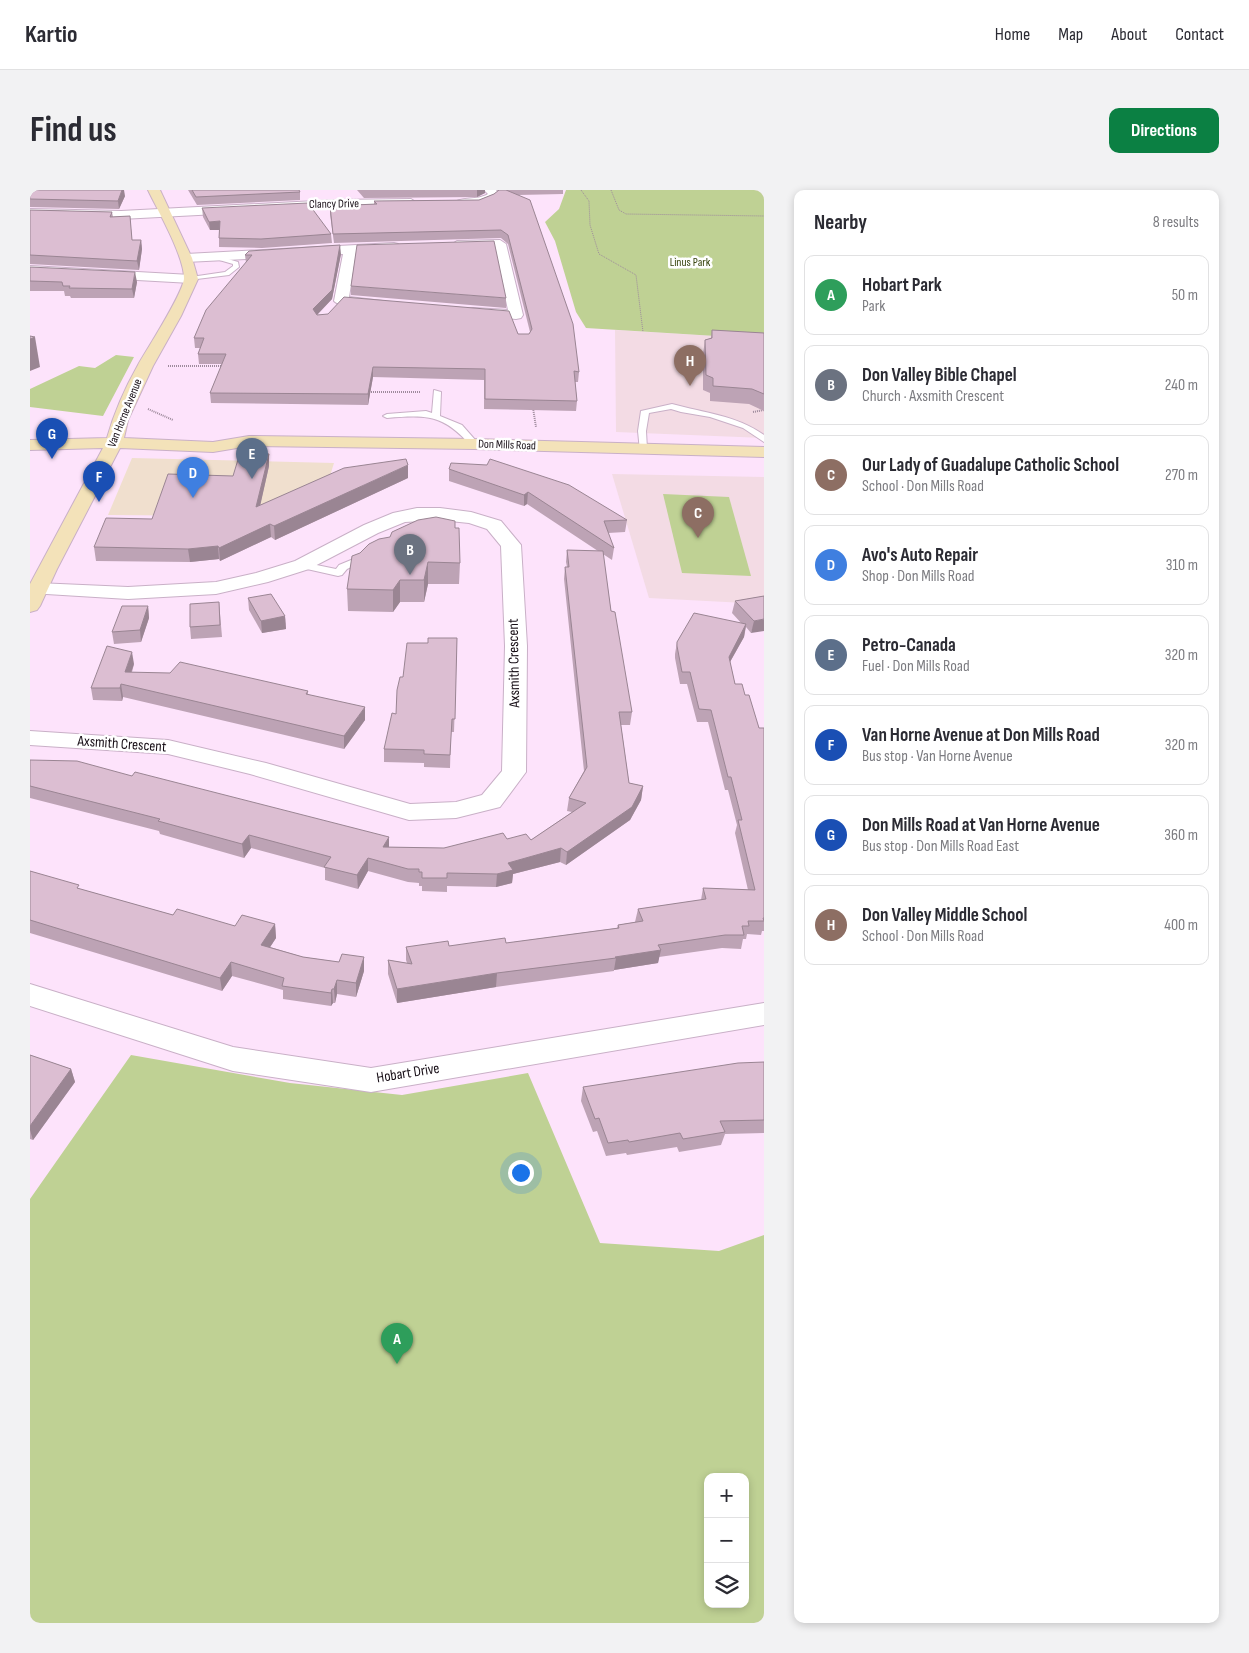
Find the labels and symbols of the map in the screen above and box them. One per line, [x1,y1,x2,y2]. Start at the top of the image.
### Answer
street label: Clancy Drive [309,196,359,212]
park label: Linus Park [670,255,711,270]
pin: H [674,345,706,386]
street label: Van Horne Avenue [104,376,146,449]
pin: G [36,418,68,459]
street label: Don Mills Road [478,436,536,454]
pin: E [236,438,268,479]
pin: D [177,457,209,498]
pin: F [83,461,115,502]
pin: C [682,497,714,538]
pin: B [394,534,426,575]
street label: Axsmith Crescent [504,618,524,709]
street label: Axsmith Crescent [76,731,168,757]
street label: Hobart Drive [375,1059,441,1087]
your location [508,1160,534,1186]
pin: A [381,1323,413,1364]

